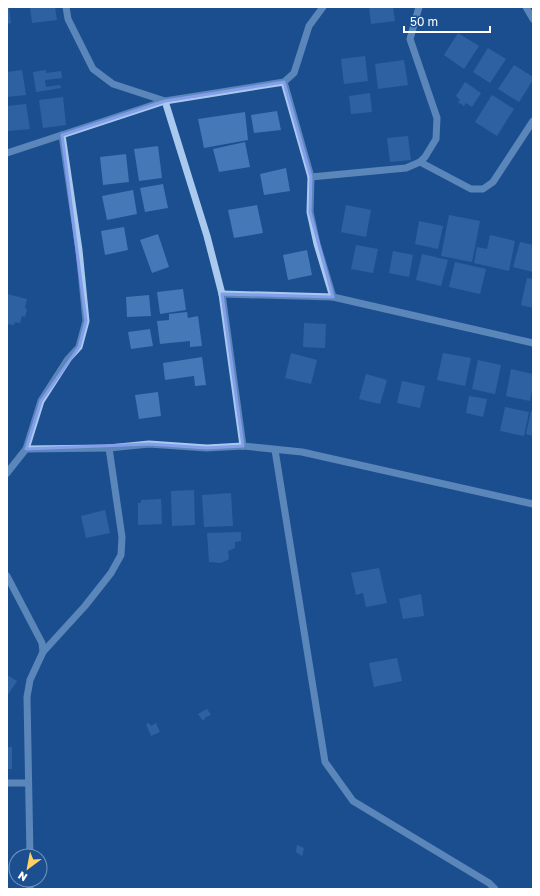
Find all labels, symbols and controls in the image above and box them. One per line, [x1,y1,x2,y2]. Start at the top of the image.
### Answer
scale bar [404,8,490,34]
text: 50 m [410,14,438,29]
north arrow [8,848,48,888]
text: N [15,869,29,885]

